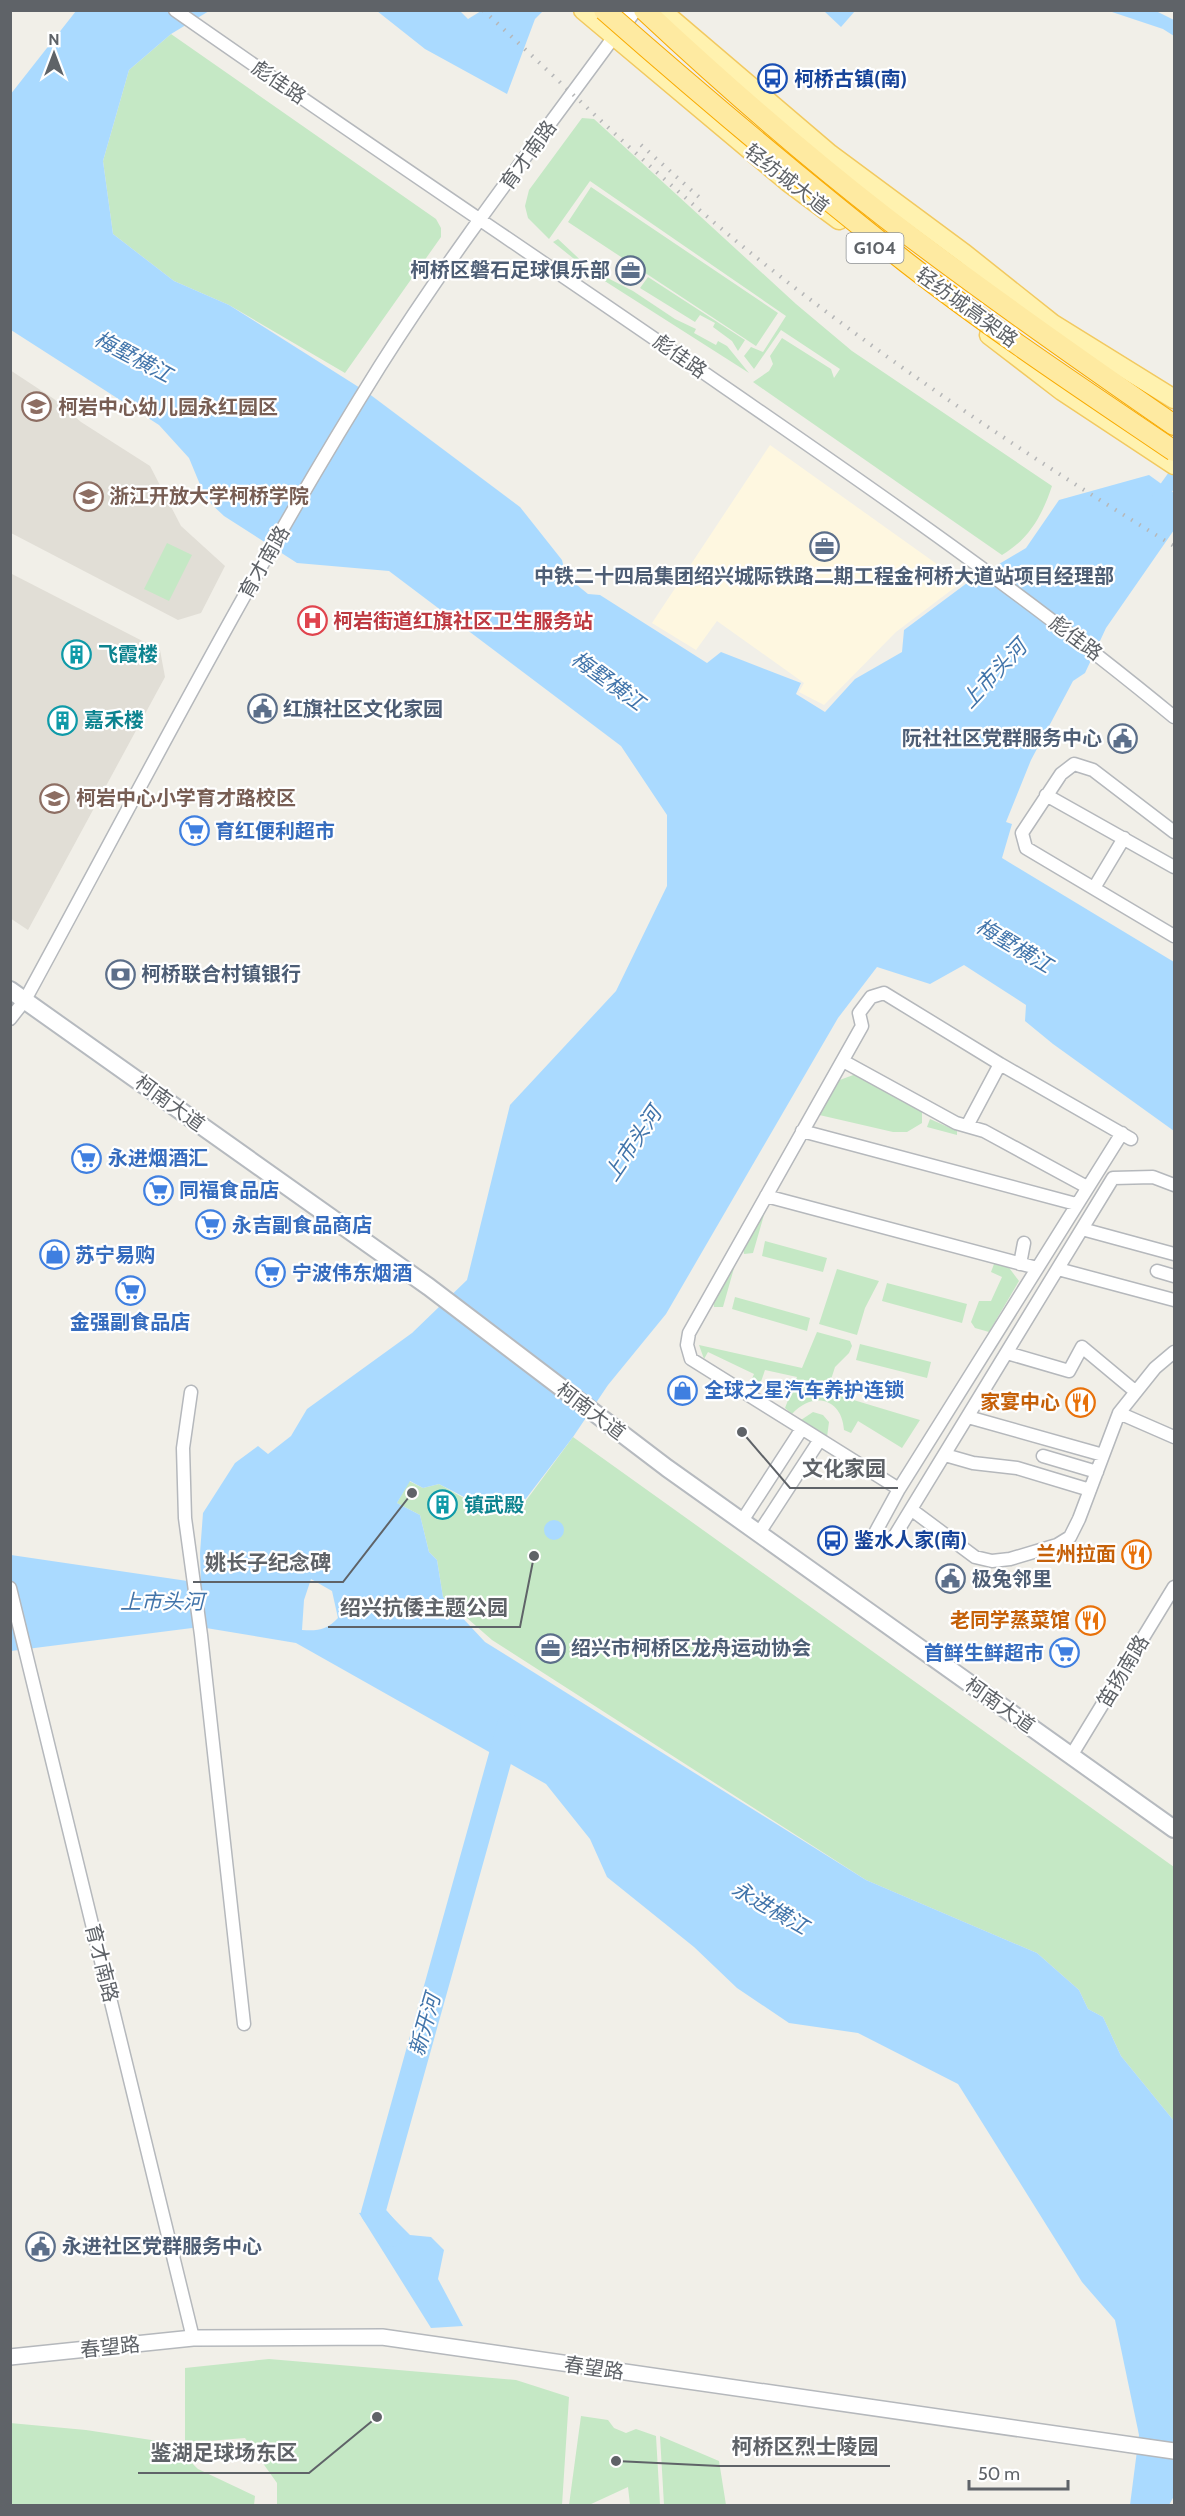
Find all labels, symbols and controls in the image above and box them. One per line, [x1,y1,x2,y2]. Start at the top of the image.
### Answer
north arrow [24,24,84,84]
text: N [48,30,60,49]
street label: 彪佳路 [247,55,311,109]
bus stop icon: 柯桥古镇(南) [757,63,789,95]
place label: 柯桥古镇(南) [794,67,907,91]
street label: 育才南路 [495,116,561,194]
street label: 轻纺城大道 [740,139,834,219]
road number: G104 [846,233,904,263]
office icon: 柯桥区磐石足球俱乐部 [615,254,647,286]
place label: 柯桥区磐石足球俱乐部 [410,258,610,282]
street label: 轻纺城高架路 [911,262,1023,352]
water label: 梅墅横江 [90,326,178,388]
street label: 彪佳路 [649,329,711,383]
school or university icon: 柯岩中心幼儿园永红园区 [21,391,53,423]
place label: 柯岩中心幼儿园永红园区 [58,395,278,419]
school or university icon: 浙江开放大学柯桥学院 [72,480,104,512]
place label: 浙江开放大学柯桥学院 [109,484,309,508]
street label: 育才南路 [234,521,294,603]
office icon: 中铁二十四局集团绍兴城际铁路二期工程金柯桥大道站项目经理部 [808,530,840,562]
place label: 中铁二十四局集团绍兴城际铁路二期工程金柯桥大道站项目经理部 [534,564,1114,588]
hospital icon: 柯岩街道红旗社区卫生服务站 [296,605,328,637]
place label: 柯岩街道红旗社区卫生服务站 [333,609,593,633]
street label: 彪佳路 [1045,610,1107,666]
water label: 上市头河 [956,631,1034,713]
building icon: 飞霞楼 [61,638,93,670]
place label: 飞霞楼 [98,642,158,666]
water label: 梅墅横江 [567,646,651,717]
public building icon: 红旗社区文化家园 [246,693,278,725]
place label: 红旗社区文化家园 [283,697,443,721]
building icon: 嘉禾楼 [47,704,79,736]
place label: 嘉禾楼 [84,708,144,732]
public building icon: 阮社社区党群服务中心 [1107,722,1139,754]
place label: 阮社社区党群服务中心 [902,726,1102,750]
school or university icon: 柯岩中心小学育才路校区 [39,782,71,814]
place label: 柯岩中心小学育才路校区 [76,786,296,810]
supermarket icon: 育红便利超市 [178,815,210,847]
place label: 育红便利超市 [215,819,335,843]
water label: 梅墅横江 [972,913,1058,979]
bank icon: 柯桥联合村镇银行 [104,958,136,990]
place label: 柯桥联合村镇银行 [141,962,301,986]
street label: 柯南大道 [131,1070,209,1136]
water label: 上市头河 [599,1099,669,1186]
supermarket icon: 永进烟酒汇 [71,1142,103,1174]
place label: 永进烟酒汇 [108,1146,208,1170]
supermarket icon: 同福食品店 [142,1174,174,1206]
place label: 同福食品店 [179,1178,279,1202]
supermarket icon: 永吉副食品商店 [195,1209,227,1241]
place label: 永吉副食品商店 [232,1213,372,1237]
shop icon: 苏宁易购 [38,1239,70,1271]
place label: 苏宁易购 [75,1243,155,1267]
supermarket icon: 宁波伟东烟酒 [255,1257,287,1289]
place label: 宁波伟东烟酒 [292,1261,412,1285]
supermarket icon: 金强副食品店 [114,1275,146,1307]
place label: 金强副食品店 [70,1310,190,1334]
shop icon: 全球之星汽车养护连锁 [667,1374,699,1406]
street label: 柯南大道 [552,1377,630,1445]
place label: 全球之星汽车养护连锁 [704,1378,905,1402]
restaurant icon: 家宴中心 [1065,1386,1097,1418]
place label: 家宴中心 [980,1390,1060,1414]
callout: 文化家园 [790,1449,898,1488]
text: 文化家园 [802,1456,886,1481]
building icon: 镇武殿 [427,1489,459,1521]
place label: 镇武殿 [464,1493,524,1517]
bus stop icon: 鉴水人家(南) [817,1524,849,1556]
place label: 鉴水人家(南) [854,1528,967,1552]
restaurant icon: 兰州拉面 [1121,1538,1153,1570]
place label: 兰州拉面 [1036,1542,1116,1566]
callout: 姚长子纪念碑 [193,1543,343,1582]
text: 姚长子纪念碑 [205,1550,331,1575]
public building icon: 极兔邻里 [935,1563,967,1595]
place label: 极兔邻里 [972,1567,1052,1591]
callout: 绍兴抗倭主题公园 [328,1588,520,1627]
water label: 上市头河 [120,1589,208,1614]
text: 绍兴抗倭主题公园 [340,1595,508,1620]
restaurant icon: 老同学蒸菜馆 [1075,1604,1107,1636]
place label: 老同学蒸菜馆 [950,1608,1070,1632]
street label: 笛扬南路 [1092,1631,1154,1711]
office icon: 绍兴市柯桥区龙舟运动协会 [534,1632,566,1664]
place label: 绍兴市柯桥区龙舟运动协会 [571,1636,811,1660]
supermarket icon: 首鲜生鲜超市 [1049,1637,1081,1669]
place label: 首鲜生鲜超市 [924,1641,1044,1665]
street label: 柯南大道 [960,1672,1040,1738]
water label: 永进横江 [728,1876,815,1940]
street label: 育才南路 [81,1921,123,2005]
water label: 新开河 [404,1987,446,2059]
public building icon: 永进社区党群服务中心 [25,2230,57,2262]
place label: 永进社区党群服务中心 [62,2234,262,2258]
street label: 春望路 [79,2332,141,2362]
street label: 春望路 [563,2352,625,2384]
callout: 柯桥区烈士陵园 [719,2427,890,2466]
callout: 鉴湖足球场东区 [138,2434,309,2473]
text: 柯桥区烈士陵园 [732,2434,879,2459]
text: 鉴湖足球场东区 [151,2440,298,2465]
scale bar [969,2453,1068,2491]
text: 50 m [978,2463,1020,2485]

